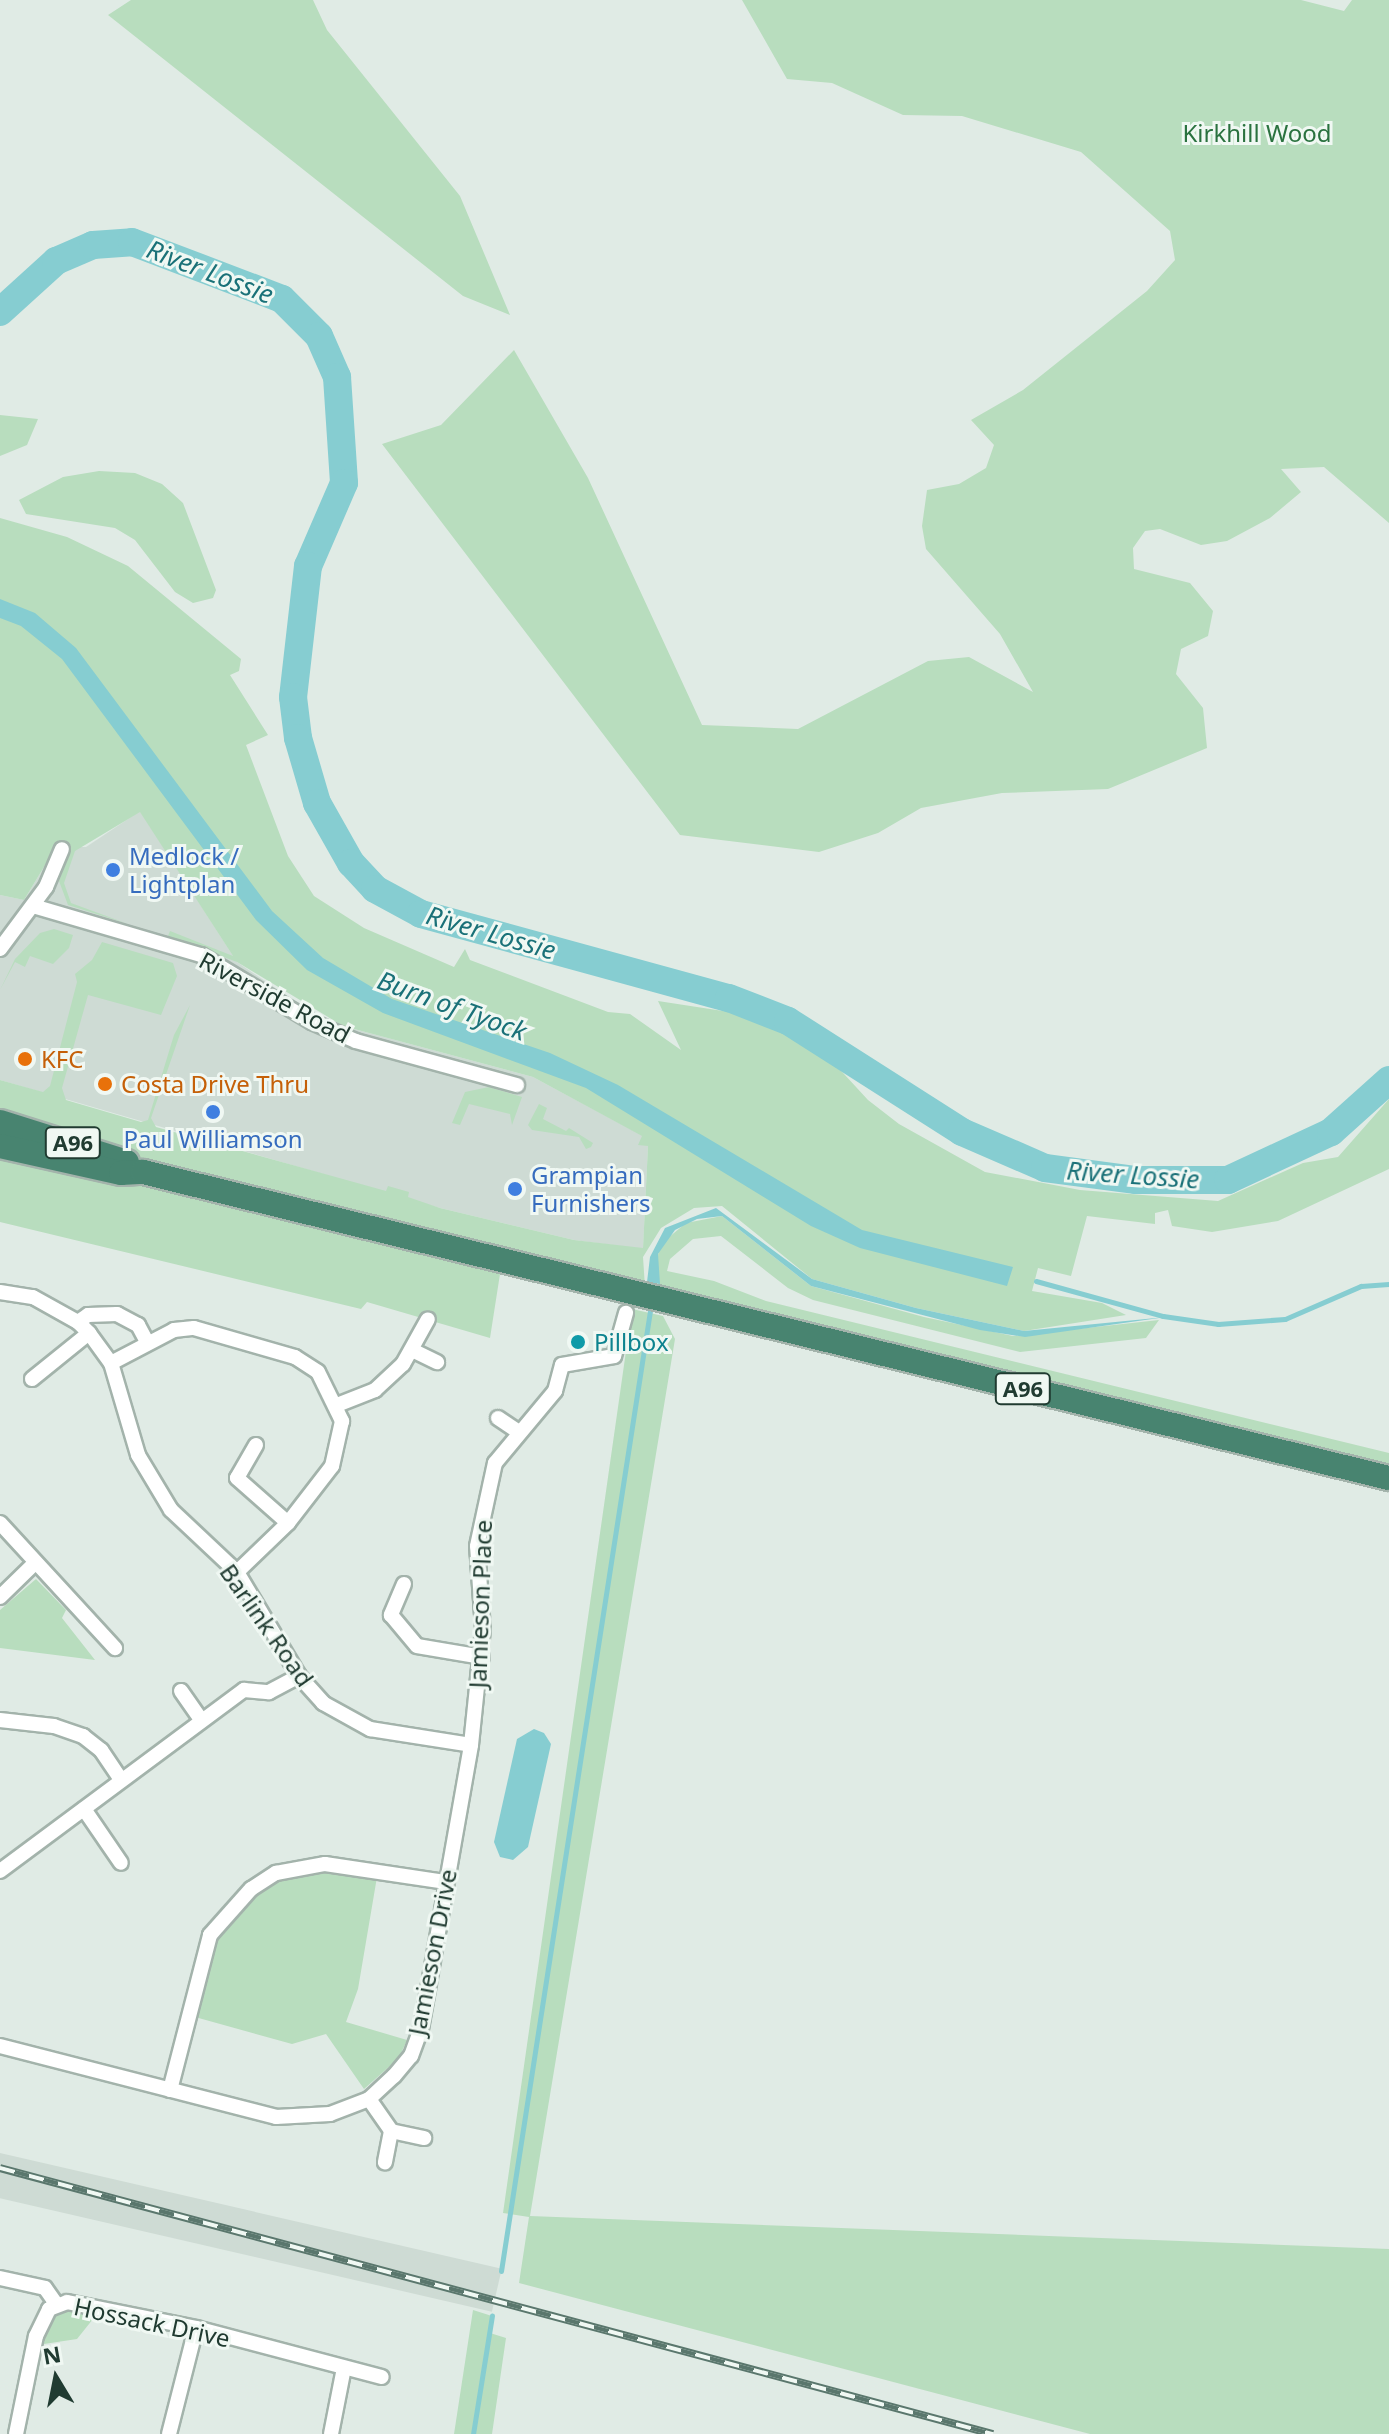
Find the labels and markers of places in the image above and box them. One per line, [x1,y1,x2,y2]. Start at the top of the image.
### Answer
place label: Medlock / Lightplan [129,842,239,898]
marker: Medlock / Lightplan [104,861,122,879]
place label: KFC [41,1045,83,1073]
marker: KFC [16,1050,34,1068]
place label: Costa Drive Thru [121,1070,309,1098]
marker: Costa Drive Thru [96,1075,114,1093]
marker: Paul Williamson [204,1103,222,1121]
place label: Paul Williamson [123,1125,303,1153]
place label: Grampian Furnishers [531,1161,650,1217]
marker: Grampian Furnishers [506,1180,524,1198]
place label: Pillbox [594,1328,669,1356]
marker: Pillbox [569,1333,587,1351]

